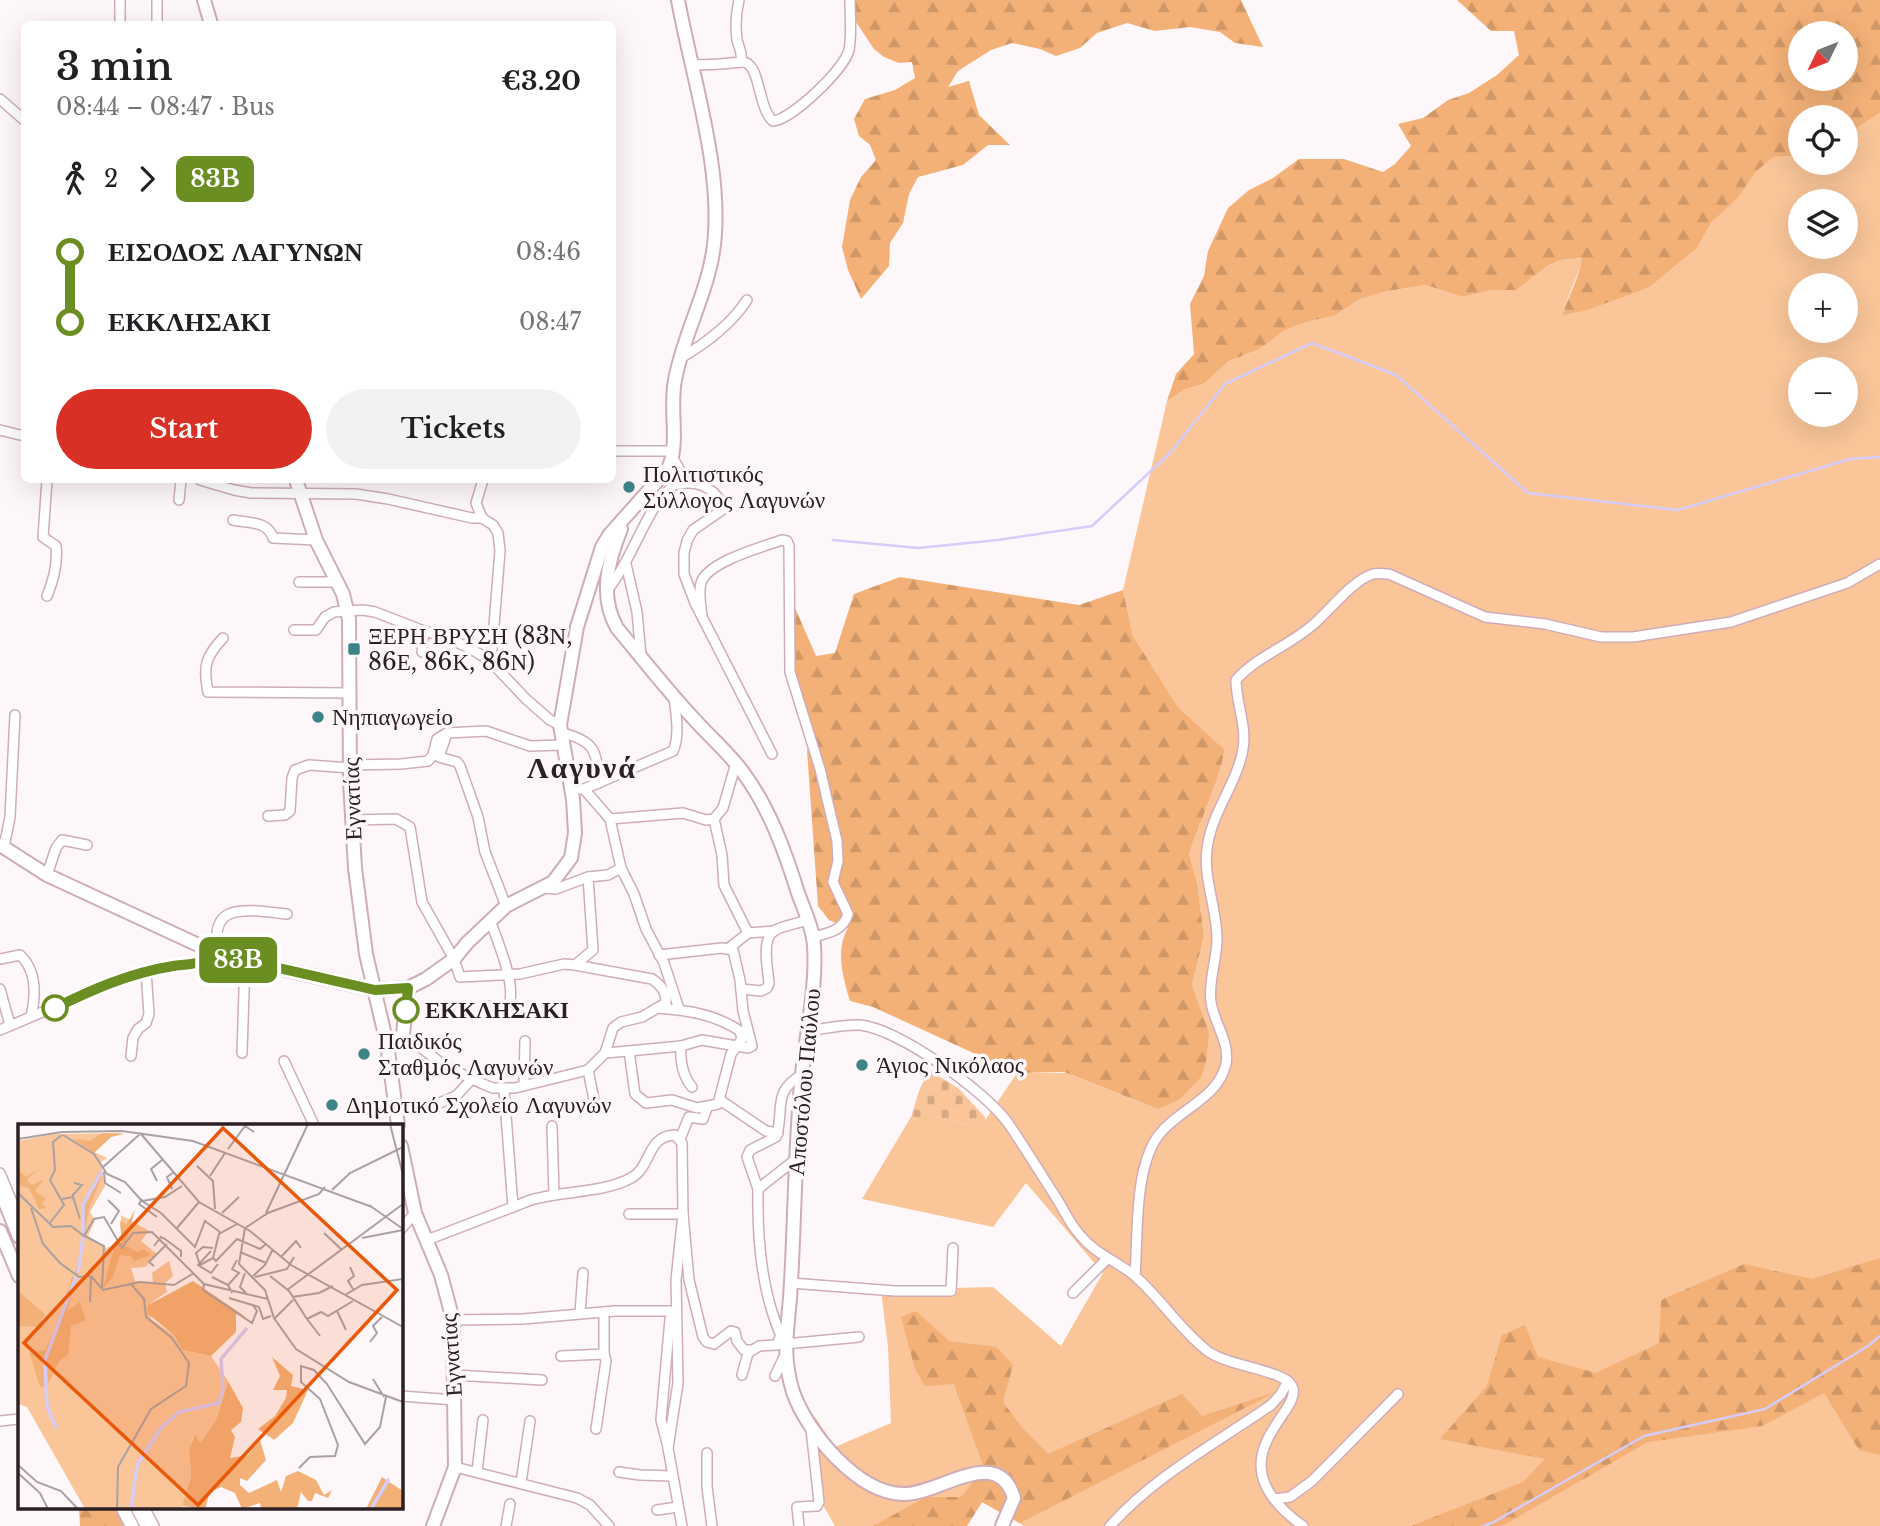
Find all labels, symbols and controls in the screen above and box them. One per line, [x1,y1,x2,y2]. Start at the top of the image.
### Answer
north arrow [1788,21,1858,91]
map controls [1788,21,1858,427]
text: 3 min [56,43,173,90]
text: €3.20 [501,65,581,97]
text: 08:44 – 08:47 · Bus [56,93,275,121]
button: locate [1788,105,1858,175]
icon: walk [56,160,94,198]
icon: forward [128,160,166,198]
text: 83B [190,164,240,193]
text: 2 [104,165,118,193]
button: layers [1788,189,1858,259]
text: ΕΙΣΟΔΟΣ ΛΑΓΥΝΩΝ [108,236,363,268]
text: 08:46 [516,238,581,266]
button: + [1788,273,1858,343]
text: ΕΚΚΛΗΣΑΚΙ [108,306,271,338]
text: 08:47 [519,308,581,336]
button: − [1788,357,1858,427]
button: Start [56,389,312,469]
button: Tickets [326,389,581,469]
place label: Πολιτιστικός Σύλλογος Λαγυνών [643,460,825,514]
marker: Πολιτιστικός Σύλλογος Λαγυνών [621,479,637,495]
place label: ΞΕΡΗ ΒΡΥΣΗ (83Ν, 86Ε, 86Κ, 86Ν) [368,622,573,676]
marker: ΞΕΡΗ ΒΡΥΣΗ (83Ν, 86Ε, 86Κ, 86Ν) [346,641,362,657]
place label: Νηπιαγωγείο [332,703,453,731]
marker: Νηπιαγωγείο [310,709,326,725]
district label: Λαγυνά [527,749,637,786]
street label: Εγνατίας [337,757,367,841]
line badge: 83B [198,937,278,983]
text: 83B [213,945,263,974]
street label: Αποστόλου Παύλου [782,987,826,1177]
unlabelled marker [42,995,68,1021]
place label: ΕΚΚΛΗΣΑΚΙ [425,996,569,1024]
marker: ΕΚΚΛΗΣΑΚΙ [393,997,419,1023]
place label: Παιδικός Σταθμός Λαγυνών [378,1027,553,1081]
marker: Παιδικός Σταθμός Λαγυνών [356,1046,372,1062]
place label: Άγιος Νικόλαος [876,1051,1024,1079]
marker: Άγιος Νικόλαος [854,1057,870,1073]
place label: Δημοτικό Σχολείο Λαγυνών [346,1091,611,1119]
marker: Δημοτικό Σχολείο Λαγυνών [324,1097,340,1113]
inset map [18,1124,402,1508]
street label: Εγνατίας [434,1312,468,1398]

